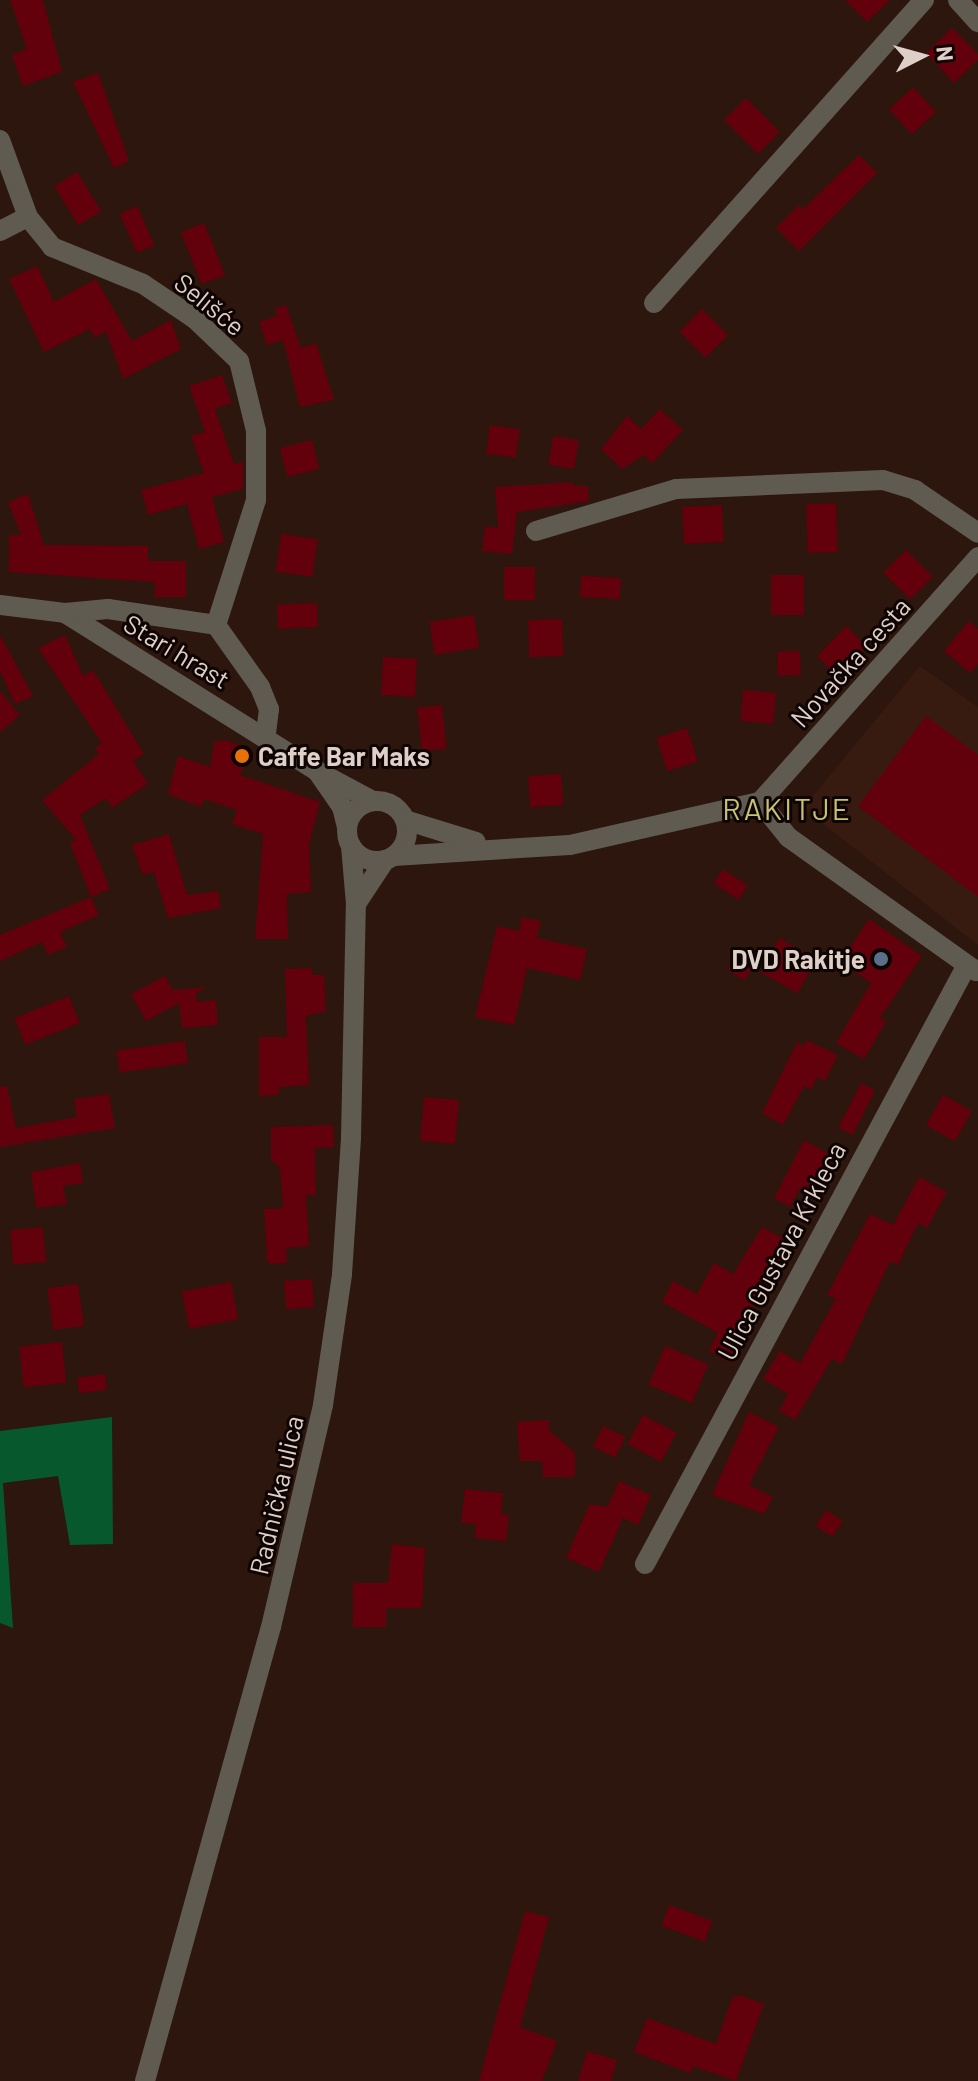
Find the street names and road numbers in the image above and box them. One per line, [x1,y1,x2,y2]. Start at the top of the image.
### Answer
street label: Selišće [168,266,252,342]
street label: Novačka cesta [784,591,916,733]
street label: Stari hrast [118,607,236,695]
street label: Ulica Gustava Krkleca [710,1137,852,1365]
street label: Radnička ulica [243,1412,309,1578]

